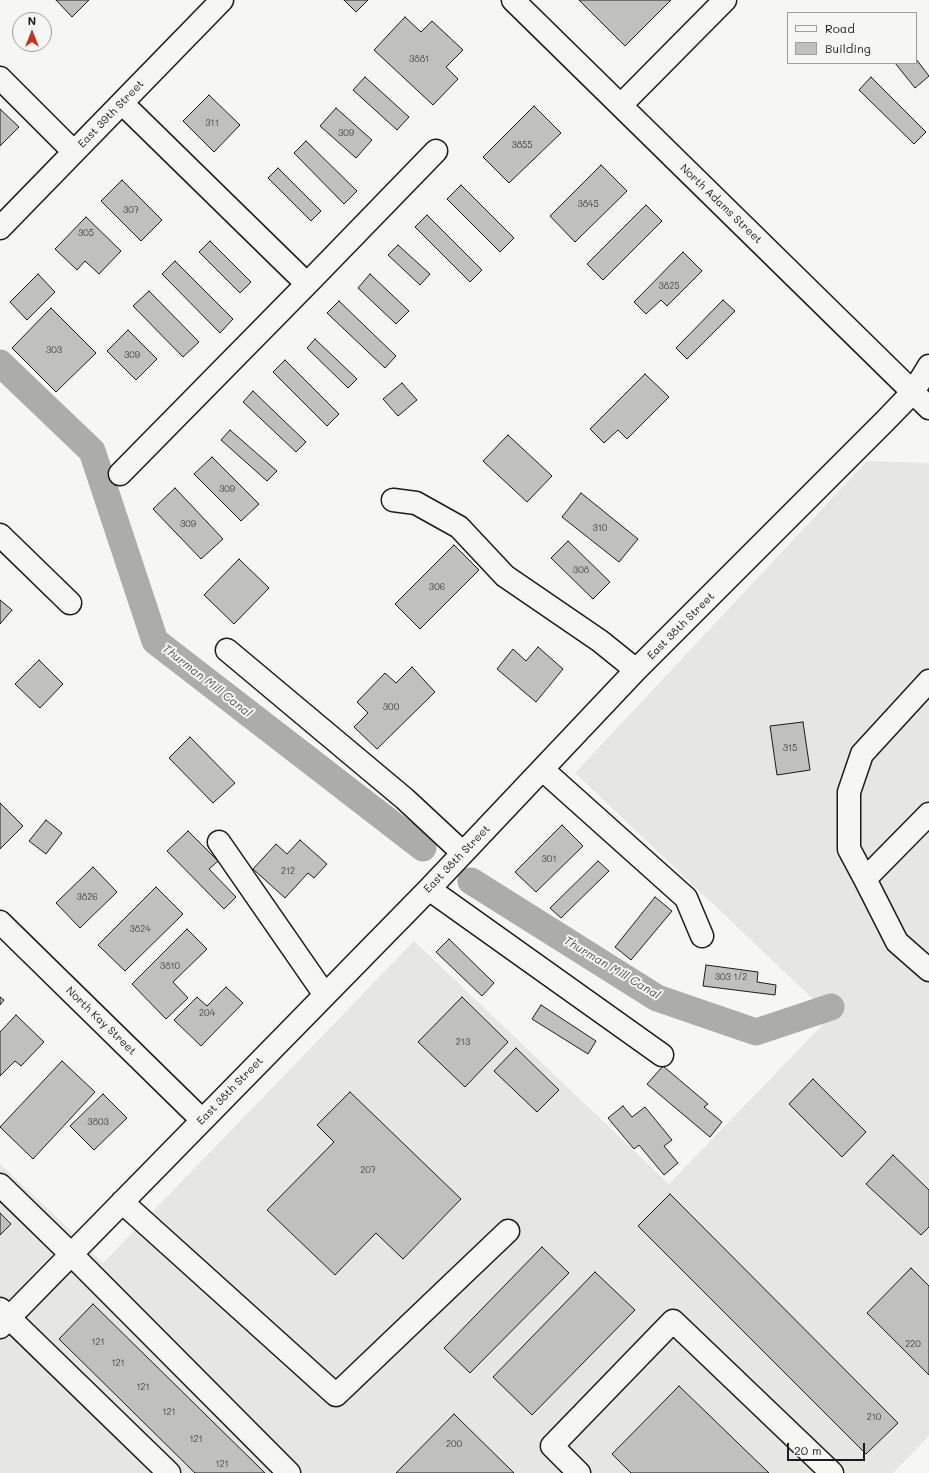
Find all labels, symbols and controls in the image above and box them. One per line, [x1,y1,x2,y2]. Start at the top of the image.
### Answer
north arrow [12,12,52,52]
legend [787,12,917,64]
text: N [28,13,36,28]
text: Road [825,20,855,36]
text: Building [825,40,871,56]
house number: 3881 [409,54,429,64]
street label: East 39th Street [75,77,147,151]
house number: 311 [205,118,219,128]
house number: 309 [338,128,354,138]
house number: 3855 [511,140,533,150]
street label: North Adams Street [677,161,765,247]
house number: 3845 [577,199,599,209]
house number: 307 [123,205,139,215]
house number: 305 [78,228,94,238]
house number: 3825 [659,281,679,291]
house number: 303 [46,345,62,355]
house number: 309 [124,350,140,360]
house number: 309 [219,484,235,494]
house number: 309 [180,519,196,529]
house number: 310 [593,523,607,533]
house number: 308 [573,565,589,575]
house number: 306 [429,582,445,592]
street label: East 38th Street [645,590,717,662]
water label: Thurman Mill Canal [159,642,255,720]
house number: 300 [383,702,399,712]
house number: 315 [783,743,797,753]
street label: East 38th Street [421,822,493,896]
house number: 301 [542,854,556,864]
house number: 212 [281,866,295,876]
house number: 3826 [76,892,98,902]
house number: 3824 [129,924,151,934]
water label: Thurman Mill Canal [561,934,663,1002]
house number: 3810 [160,961,180,971]
house number: 303 1/2 [715,972,747,982]
street label: North Kay Street [63,984,139,1058]
house number: 204 [199,1008,215,1018]
house number: 213 [456,1037,470,1047]
street label: East 38th Street [194,1054,266,1128]
house number: 3803 [87,1117,109,1127]
house number: 207 [360,1165,376,1175]
house number: 121 [91,1337,105,1347]
house number: 220 [905,1339,921,1349]
house number: 121 [111,1358,125,1368]
house number: 121 [136,1382,150,1392]
house number: 121 [162,1407,176,1417]
house number: 210 [867,1412,881,1422]
house number: 121 [189,1434,203,1444]
scale bar [789,1435,867,1461]
house number: 200 [446,1439,462,1449]
text: 20 m [794,1442,822,1458]
house number: 121 [215,1459,229,1469]

